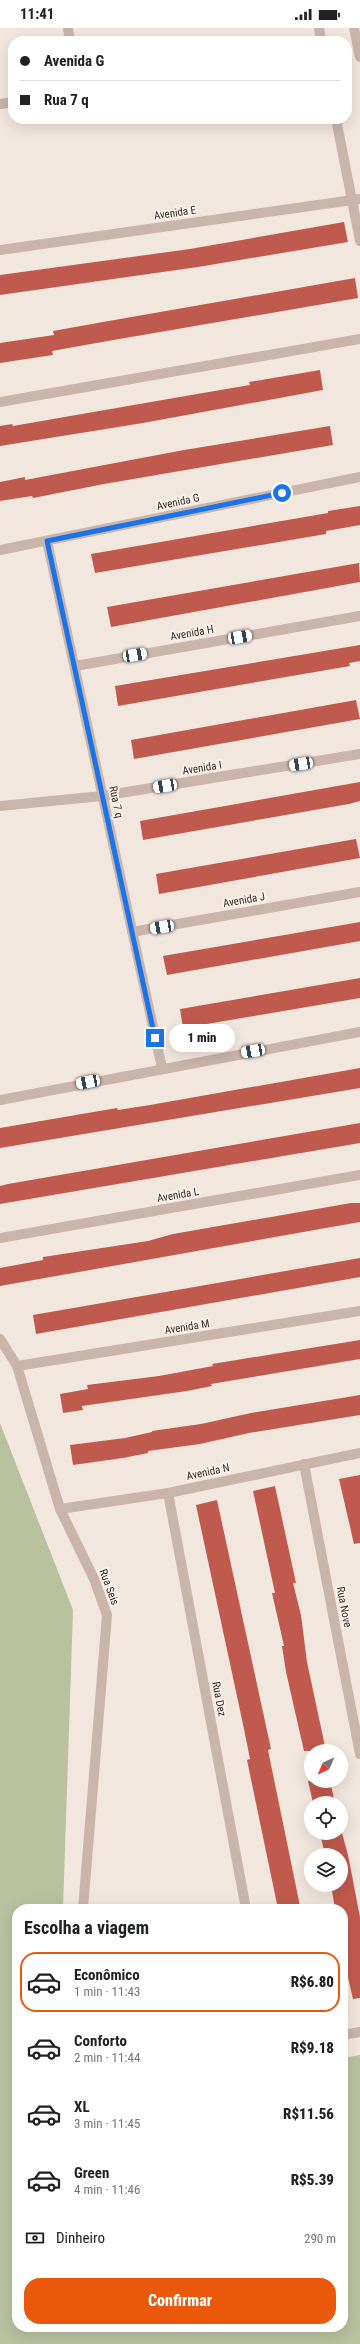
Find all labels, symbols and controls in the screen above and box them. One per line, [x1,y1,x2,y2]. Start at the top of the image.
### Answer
text: 11:41 [20,5,54,23]
text: Avenida G [44,52,104,70]
text: Rua 7 q [44,91,89,109]
street label: Avenida E [153,204,197,222]
route start [273,484,291,502]
street label: Avenida G [155,491,201,513]
street label: Avenida H [169,623,215,643]
car [227,629,253,645]
car [122,647,148,663]
car [288,756,314,772]
street label: Avenida I [181,758,223,778]
car [152,778,178,794]
street label: Rua 7 q [106,785,126,819]
street label: Avenida J [222,890,266,910]
car [149,919,175,935]
callout: 1 min [169,1024,235,1052]
route end [146,1029,164,1047]
text: 1 min [188,1030,216,1045]
car [240,1043,266,1059]
car [75,1074,101,1090]
street label: Avenida L [156,1185,200,1205]
street label: Avenida M [164,1317,210,1337]
street label: Avenida N [185,1461,231,1483]
street label: Rua Seis [97,1567,121,1607]
street label: Rua Nove [334,1586,354,1628]
street label: Rua Dez [209,1680,229,1718]
north arrow [304,1744,348,1788]
map controls [304,1744,348,1892]
button: locate [304,1796,348,1840]
button: layers [304,1848,348,1892]
text: Escolha a viagem [24,1917,149,1938]
icon: car [26,1964,62,2000]
text: Econômico [74,1966,140,1984]
text: R$6.80 [291,1973,334,1991]
text: 1 min · 11:43 [74,1984,140,1999]
icon: car [26,2030,62,2066]
text: Conforto [74,2032,127,2050]
text: R$9.18 [291,2039,334,2057]
text: 2 min · 11:44 [74,2050,140,2065]
icon: car [26,2096,62,2132]
text: XL [74,2098,90,2116]
text: R$11.56 [283,2105,334,2123]
text: 3 min · 11:45 [74,2116,140,2131]
icon: car [26,2162,62,2198]
text: Green [74,2164,109,2182]
text: R$5.39 [291,2171,334,2189]
text: 4 min · 11:46 [74,2182,140,2197]
icon: cash [24,2227,46,2249]
text: Dinheiro [56,2229,105,2247]
text: 290 m [304,2231,336,2246]
button: Confirmar [24,2278,336,2324]

